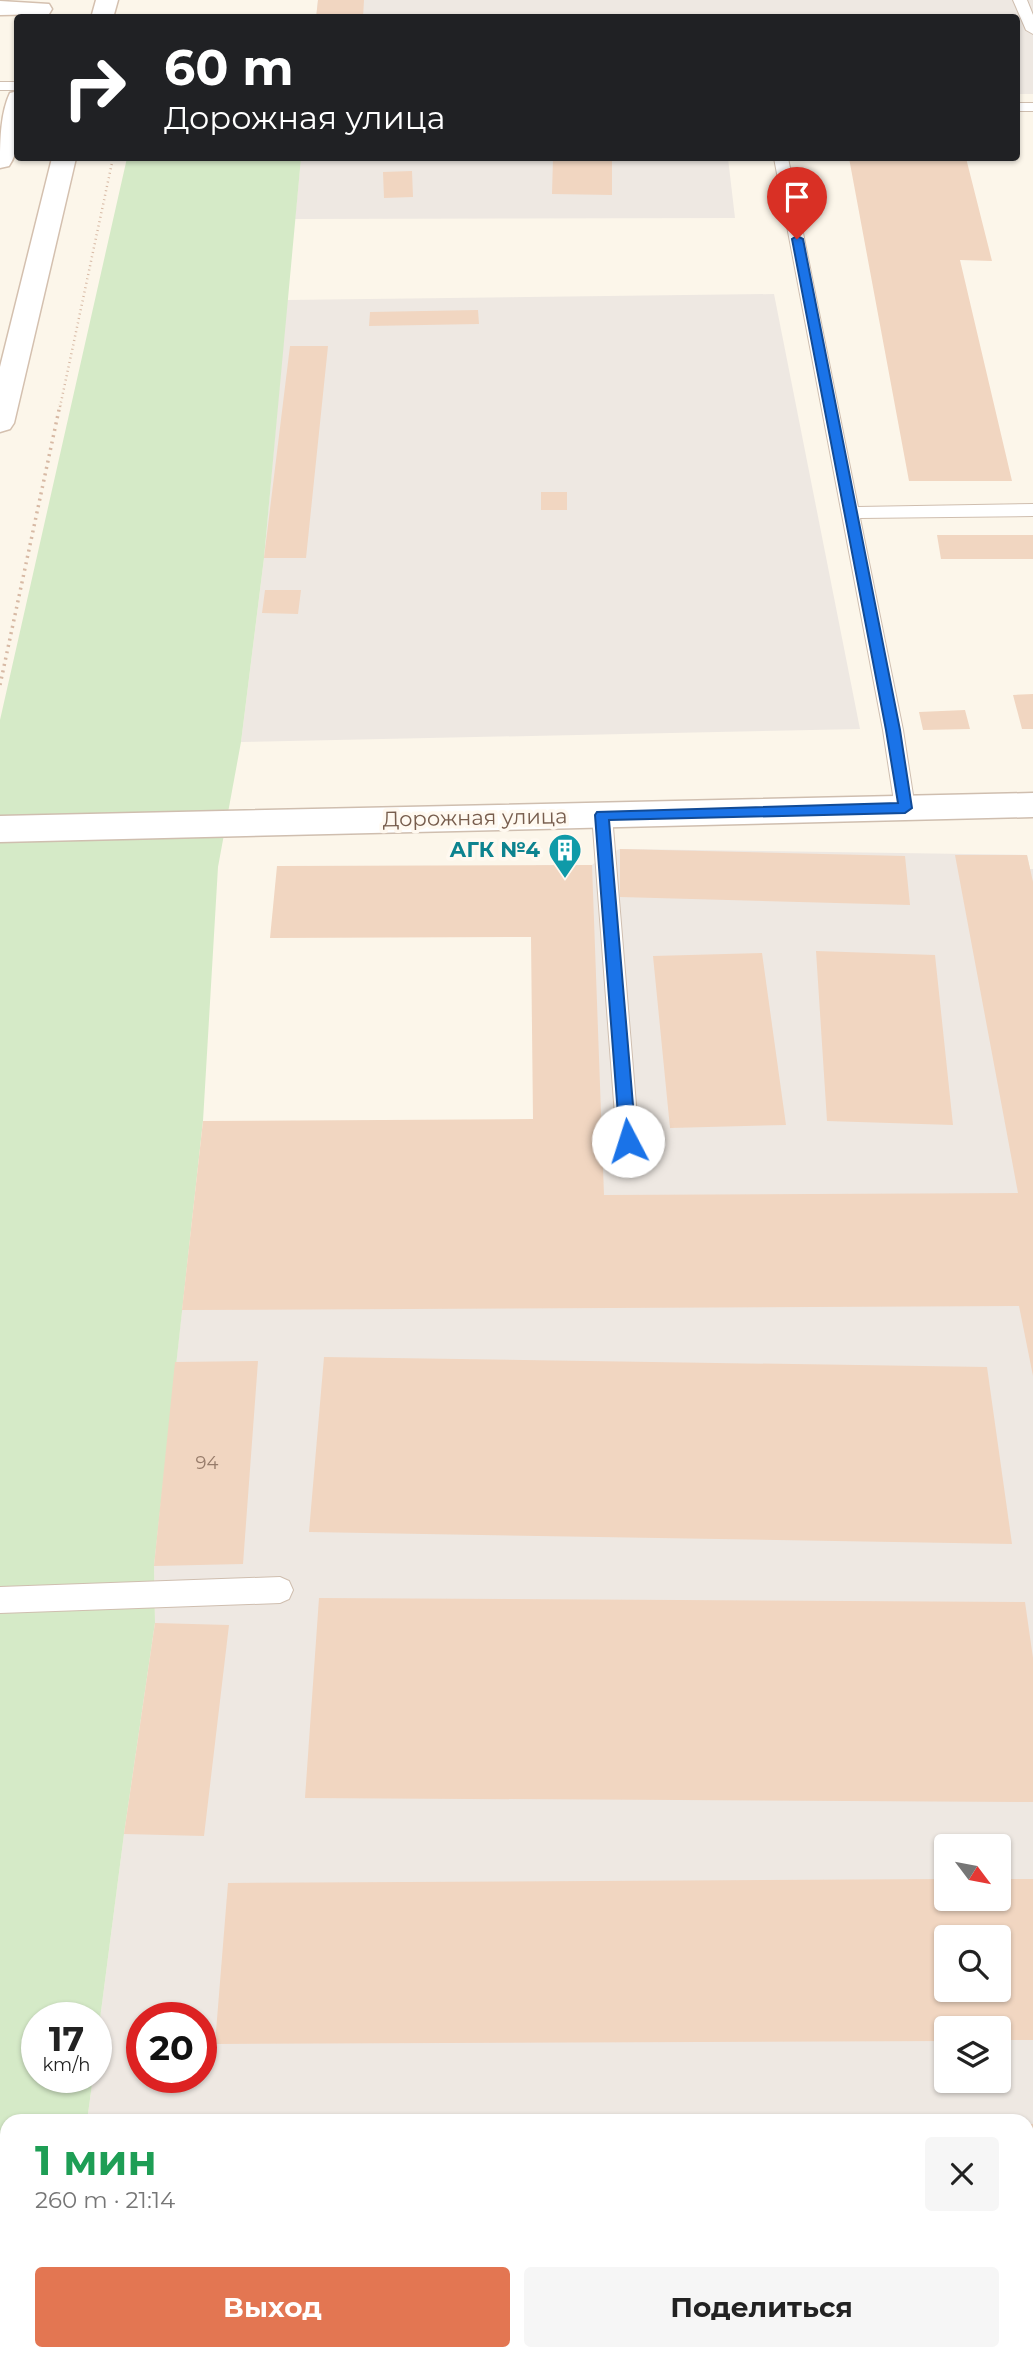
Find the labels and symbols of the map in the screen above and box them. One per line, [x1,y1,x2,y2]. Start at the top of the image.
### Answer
pin [767,167,827,239]
street label: Дорожная улица [382,803,568,832]
building icon: АГК №4 [546,831,584,880]
place label: АГК №4 [450,837,541,862]
position arrow [591,1104,665,1178]
house number: 94 [196,1452,219,1474]
north arrow [934,1834,1012,1911]
speed limit sign: 20 [126,2002,217,2093]

